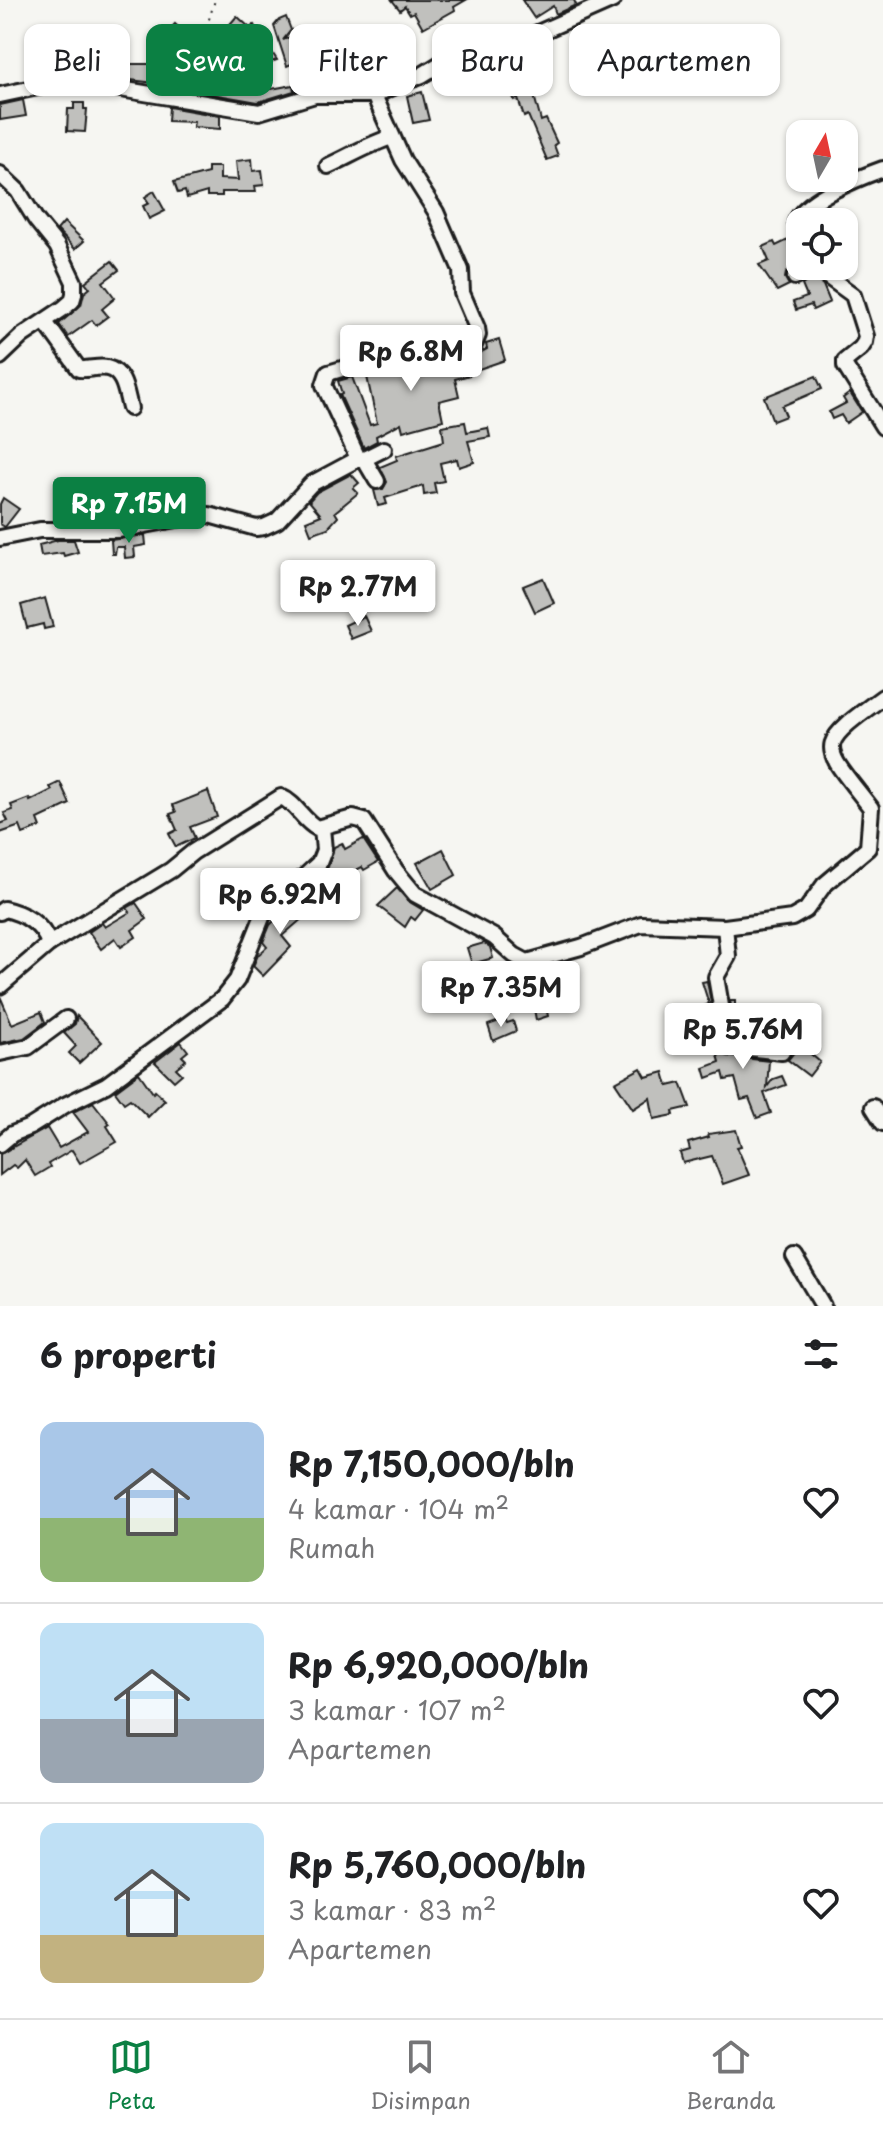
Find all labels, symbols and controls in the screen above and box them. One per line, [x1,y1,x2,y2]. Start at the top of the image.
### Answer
chip: Beli [24,24,130,96]
chip: Sewa [146,24,273,96]
chip: Filter [289,24,416,96]
chip: Baru [432,24,553,96]
chip: Apartemen [569,24,780,96]
north arrow [786,120,858,192]
map controls [786,120,858,280]
button: locate [786,208,858,280]
pin: Rp 6.8M [337,325,485,393]
text: Rp 6.8M [358,331,464,370]
pin: Rp 7.15M [46,477,212,545]
text: Rp 7.15M [71,483,187,522]
pin: Rp 2.77M [275,560,441,628]
text: Rp 2.77M [298,566,418,605]
pin: Rp 6.92M [197,868,363,936]
text: Rp 6.92M [218,874,342,913]
pin: Rp 7.35M [418,961,584,1029]
text: Rp 7.35M [440,967,562,1006]
pin: Rp 5.76M [660,1003,826,1071]
text: Rp 5.76M [683,1009,803,1048]
text: 6 properti [40,1328,216,1380]
icon: filters [799,1332,843,1376]
text: Rp 7,150,000/bln [288,1437,575,1489]
icon: home [104,1454,200,1550]
icon: heart [799,1480,843,1524]
text: 4 kamar · 104 m² [288,1489,509,1528]
text: Rumah [288,1528,375,1567]
text: Rp 6,920,000/bln [288,1638,589,1690]
icon: home [104,1655,200,1751]
icon: heart [799,1681,843,1725]
text: 3 kamar · 107 m² [288,1690,506,1729]
text: Apartemen [288,1729,432,1768]
text: Rp 5,760,000/bln [288,1838,586,1890]
icon: home [104,1855,200,1951]
icon: heart [799,1881,843,1925]
text: 3 kamar · 83 m² [288,1890,496,1929]
text: Apartemen [288,1929,432,1968]
tab: Peta [108,2035,155,2116]
tab: Disimpan [370,2035,471,2116]
tab: Beranda [686,2035,775,2116]

